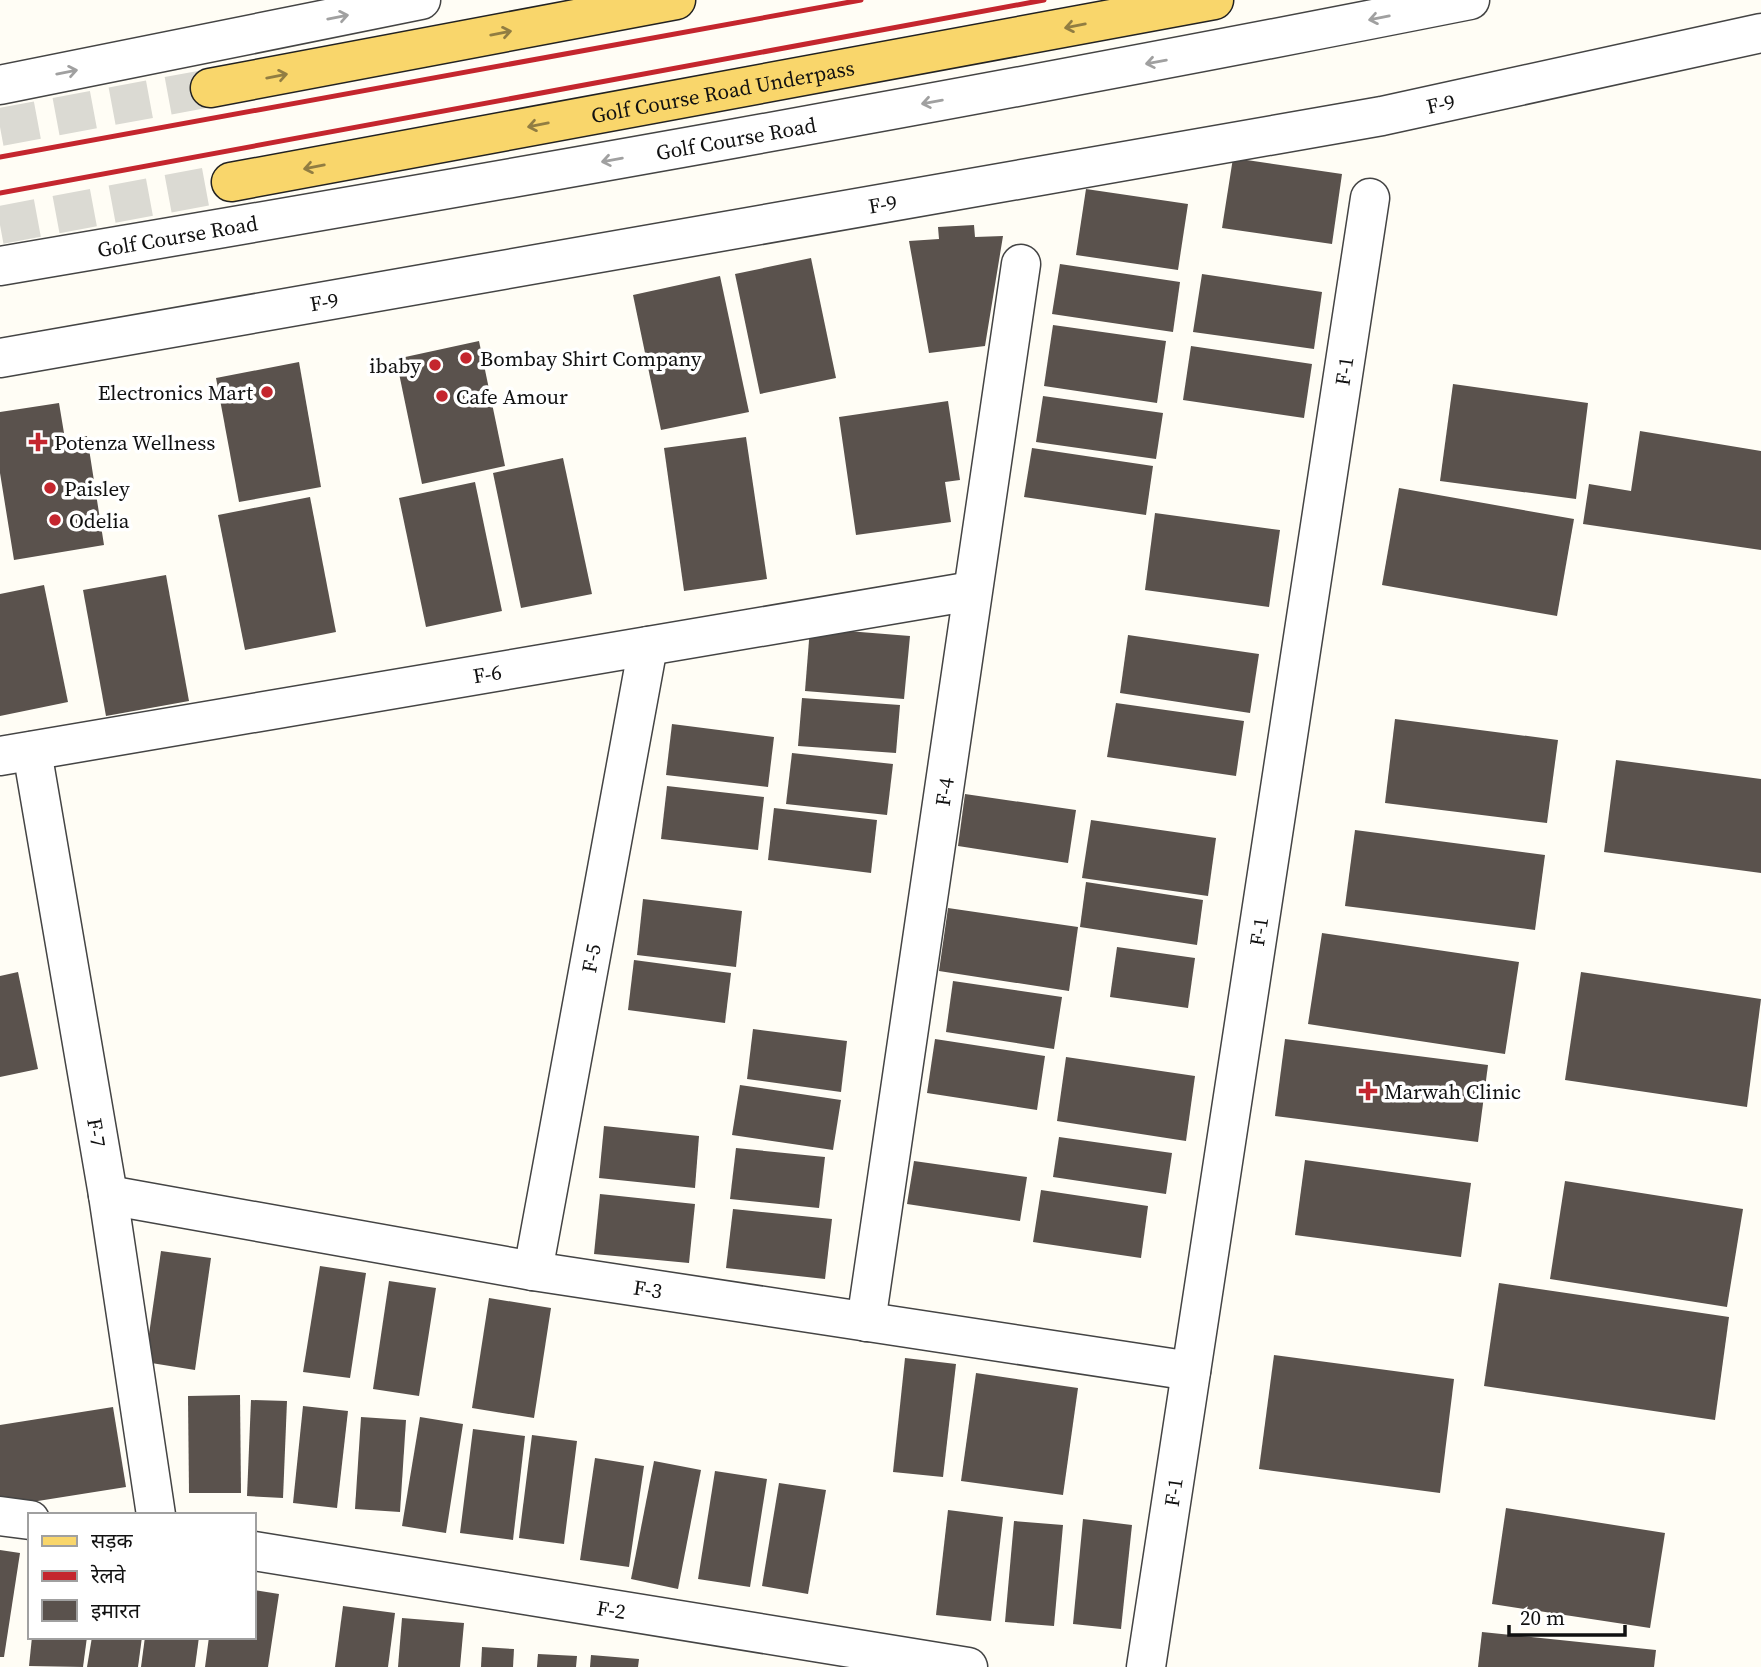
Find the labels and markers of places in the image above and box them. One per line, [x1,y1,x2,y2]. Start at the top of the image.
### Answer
place label: Bombay Shirt Company [480,344,702,373]
marker: Bombay Shirt Company [458,350,474,366]
place label: ibaby [369,351,421,380]
marker: ibaby [427,357,443,373]
place label: Electronics Mart [98,378,253,407]
place label: Cafe Amour [456,382,568,411]
marker: Electronics Mart [259,384,275,400]
marker: Cafe Amour [434,388,450,404]
place label: Potenza Wellness [54,428,215,457]
marker: Potenza Wellness [28,432,48,452]
place label: Paisley [64,474,130,503]
marker: Paisley [42,480,58,496]
place label: Odelia [69,506,130,535]
marker: Odelia [47,512,63,528]
place label: Marwah Clinic [1384,1077,1521,1106]
marker: Marwah Clinic [1358,1081,1378,1101]

